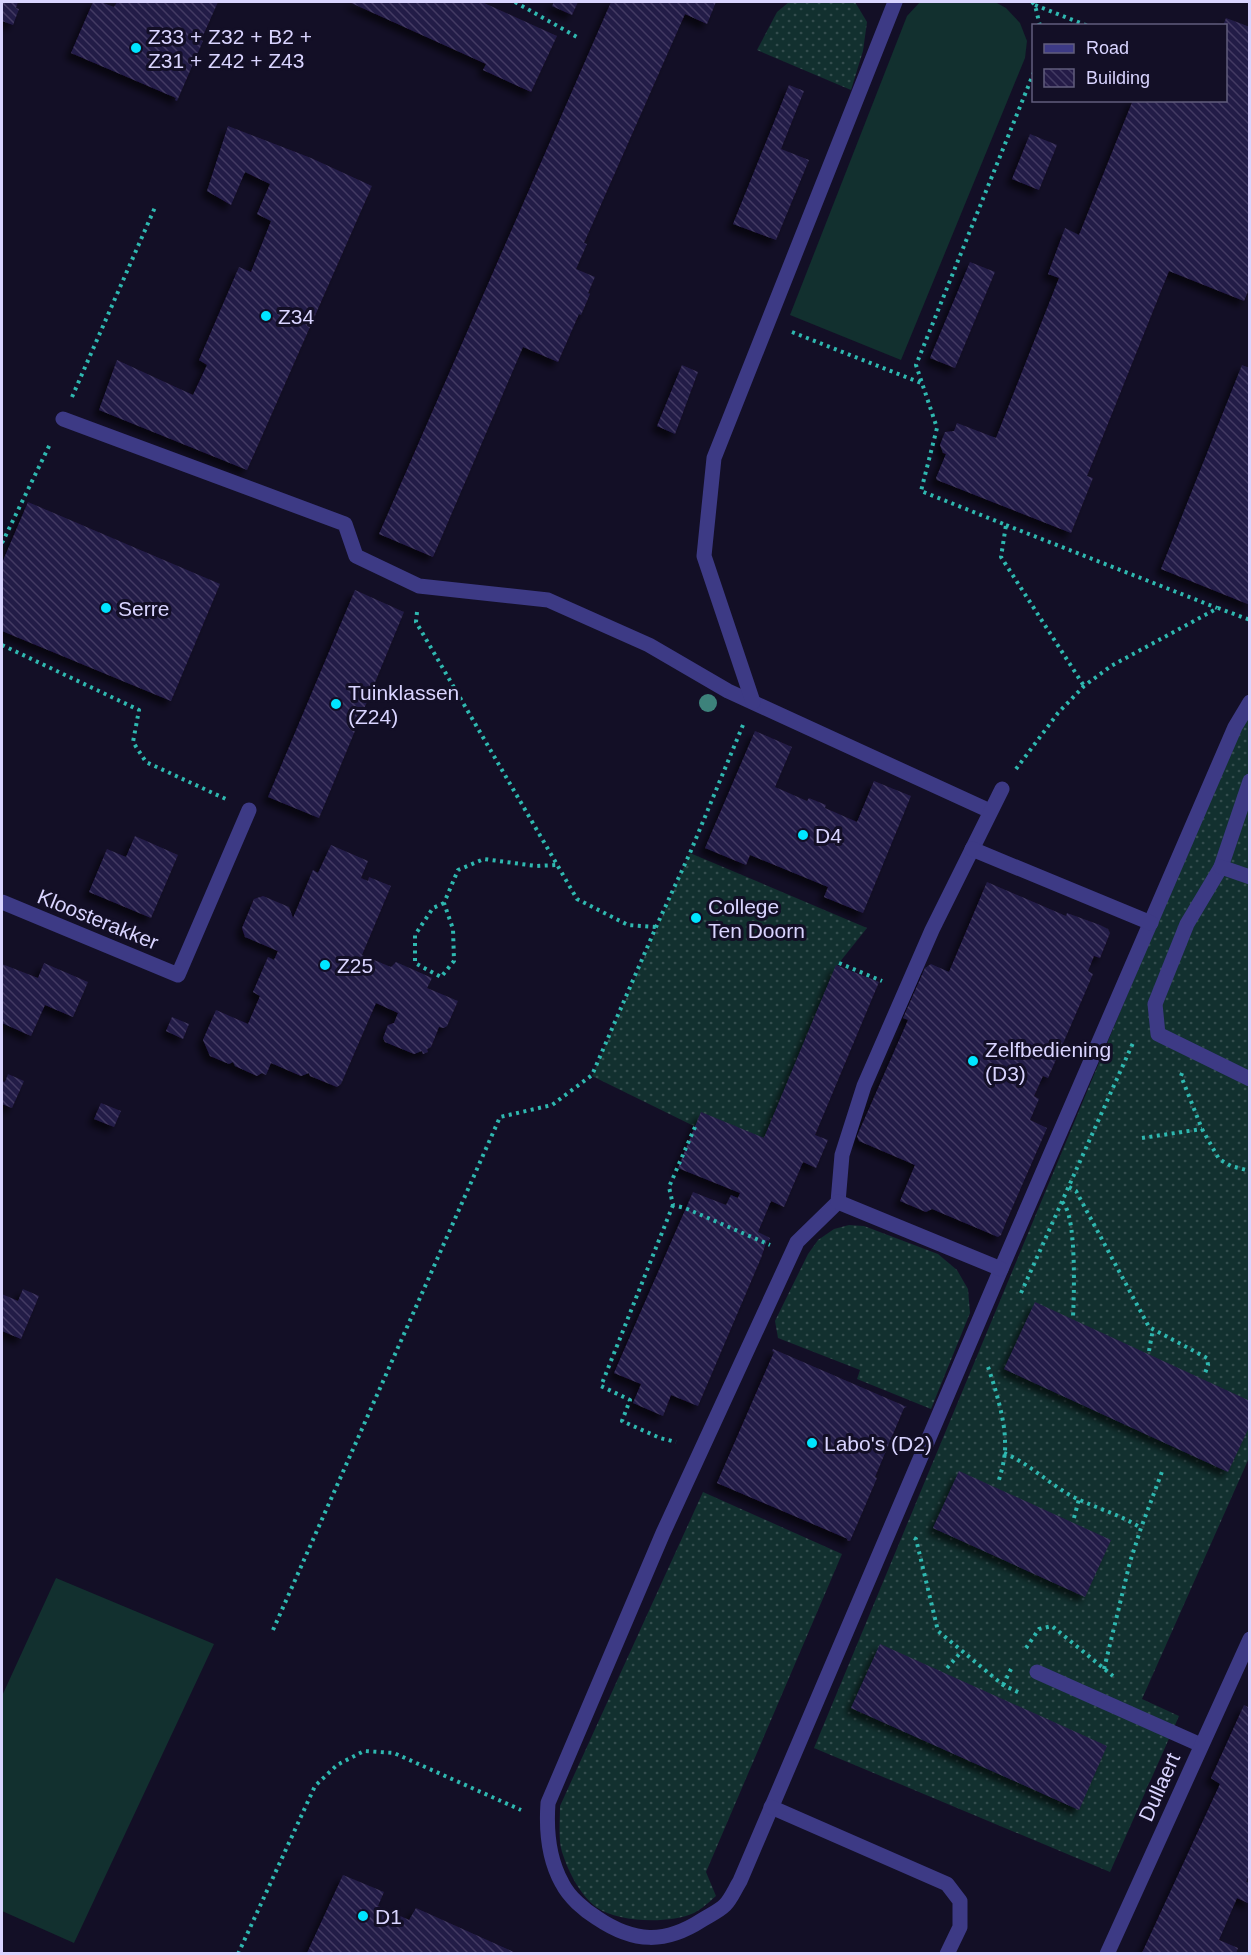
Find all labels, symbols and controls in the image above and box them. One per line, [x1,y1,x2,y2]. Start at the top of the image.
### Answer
legend [1032,24,1227,102]
place label: Z33 + Z32 + B2 + Z31 + Z42 + Z43 [148,25,312,72]
text: Road [1086,38,1129,58]
marker: Z33 + Z32 + B2 + Z31 + Z42 + Z43 [129,41,143,55]
text: Building [1086,68,1150,88]
place label: Z34 [278,305,315,328]
marker: Z34 [259,309,273,323]
place label: Serre [118,597,169,620]
marker: Serre [99,601,113,615]
place label: Tuinklassen (Z24) [348,681,459,728]
marker: Tuinklassen (Z24) [329,697,343,711]
place label: D4 [815,824,842,847]
marker: D4 [796,828,810,842]
street label: Kloosterakker [34,884,162,954]
place label: College Ten Doorn [708,895,805,942]
marker: College Ten Doorn [689,911,703,925]
place label: Z25 [337,954,373,977]
marker: Z25 [318,958,332,972]
place label: Zelfbediening (D3) [985,1038,1111,1085]
marker: Zelfbediening (D3) [966,1054,980,1068]
place label: Labo's (D2) [824,1432,932,1455]
marker: Labo's (D2) [805,1436,819,1450]
street label: Dullaert [1134,1749,1184,1825]
place label: D1 [375,1905,402,1928]
marker: D1 [356,1909,370,1923]

